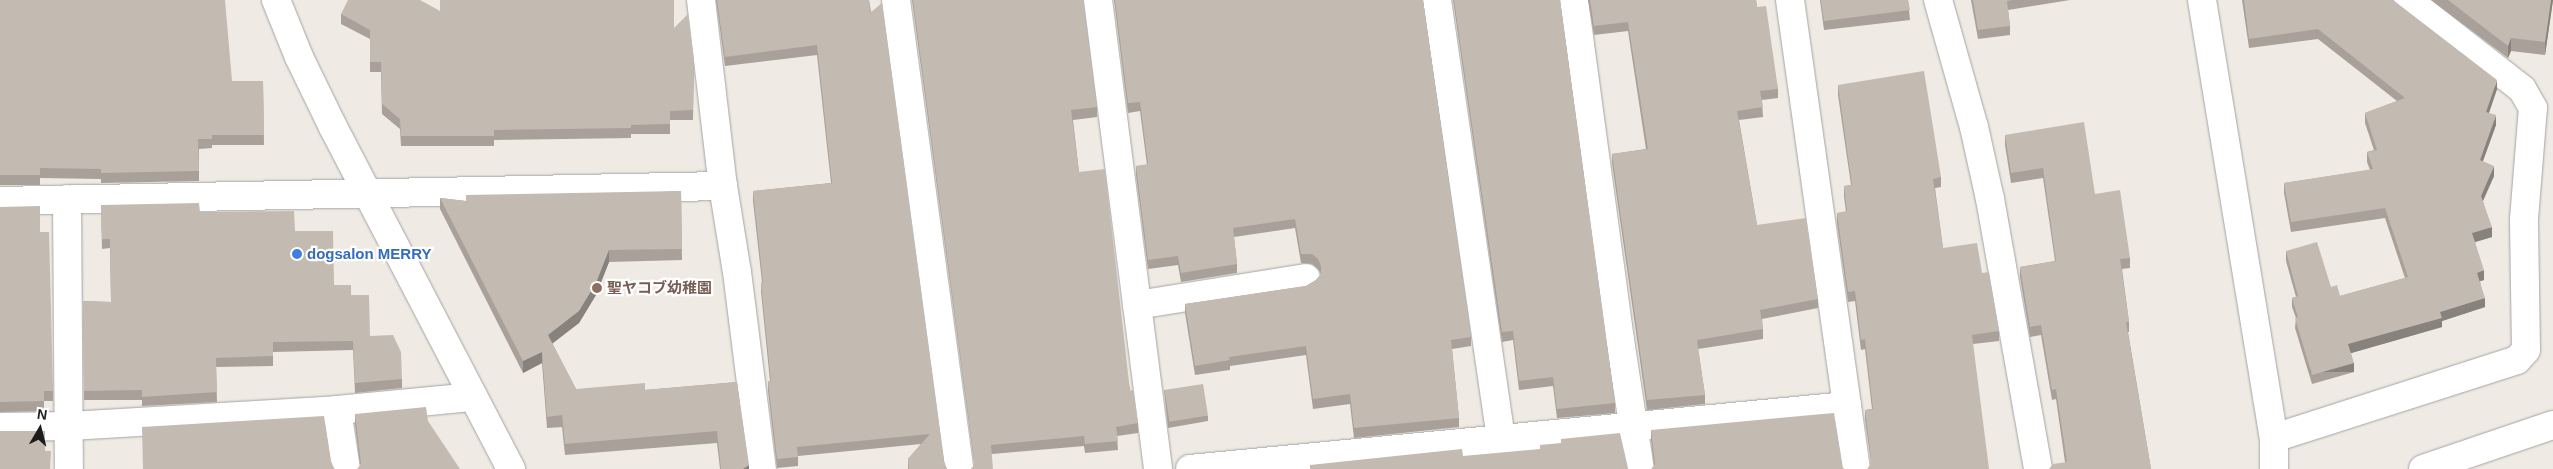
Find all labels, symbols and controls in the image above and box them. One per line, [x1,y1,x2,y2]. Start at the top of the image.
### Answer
place label: dogsalon MERRY [307,245,431,263]
marker: dogsalon MERRY [291,248,303,260]
place label: 聖ヤコブ幼稚園 [607,279,712,297]
marker: 聖ヤコブ幼稚園 [591,282,603,294]
north arrow [15,404,65,454]
text: N [36,406,48,423]

